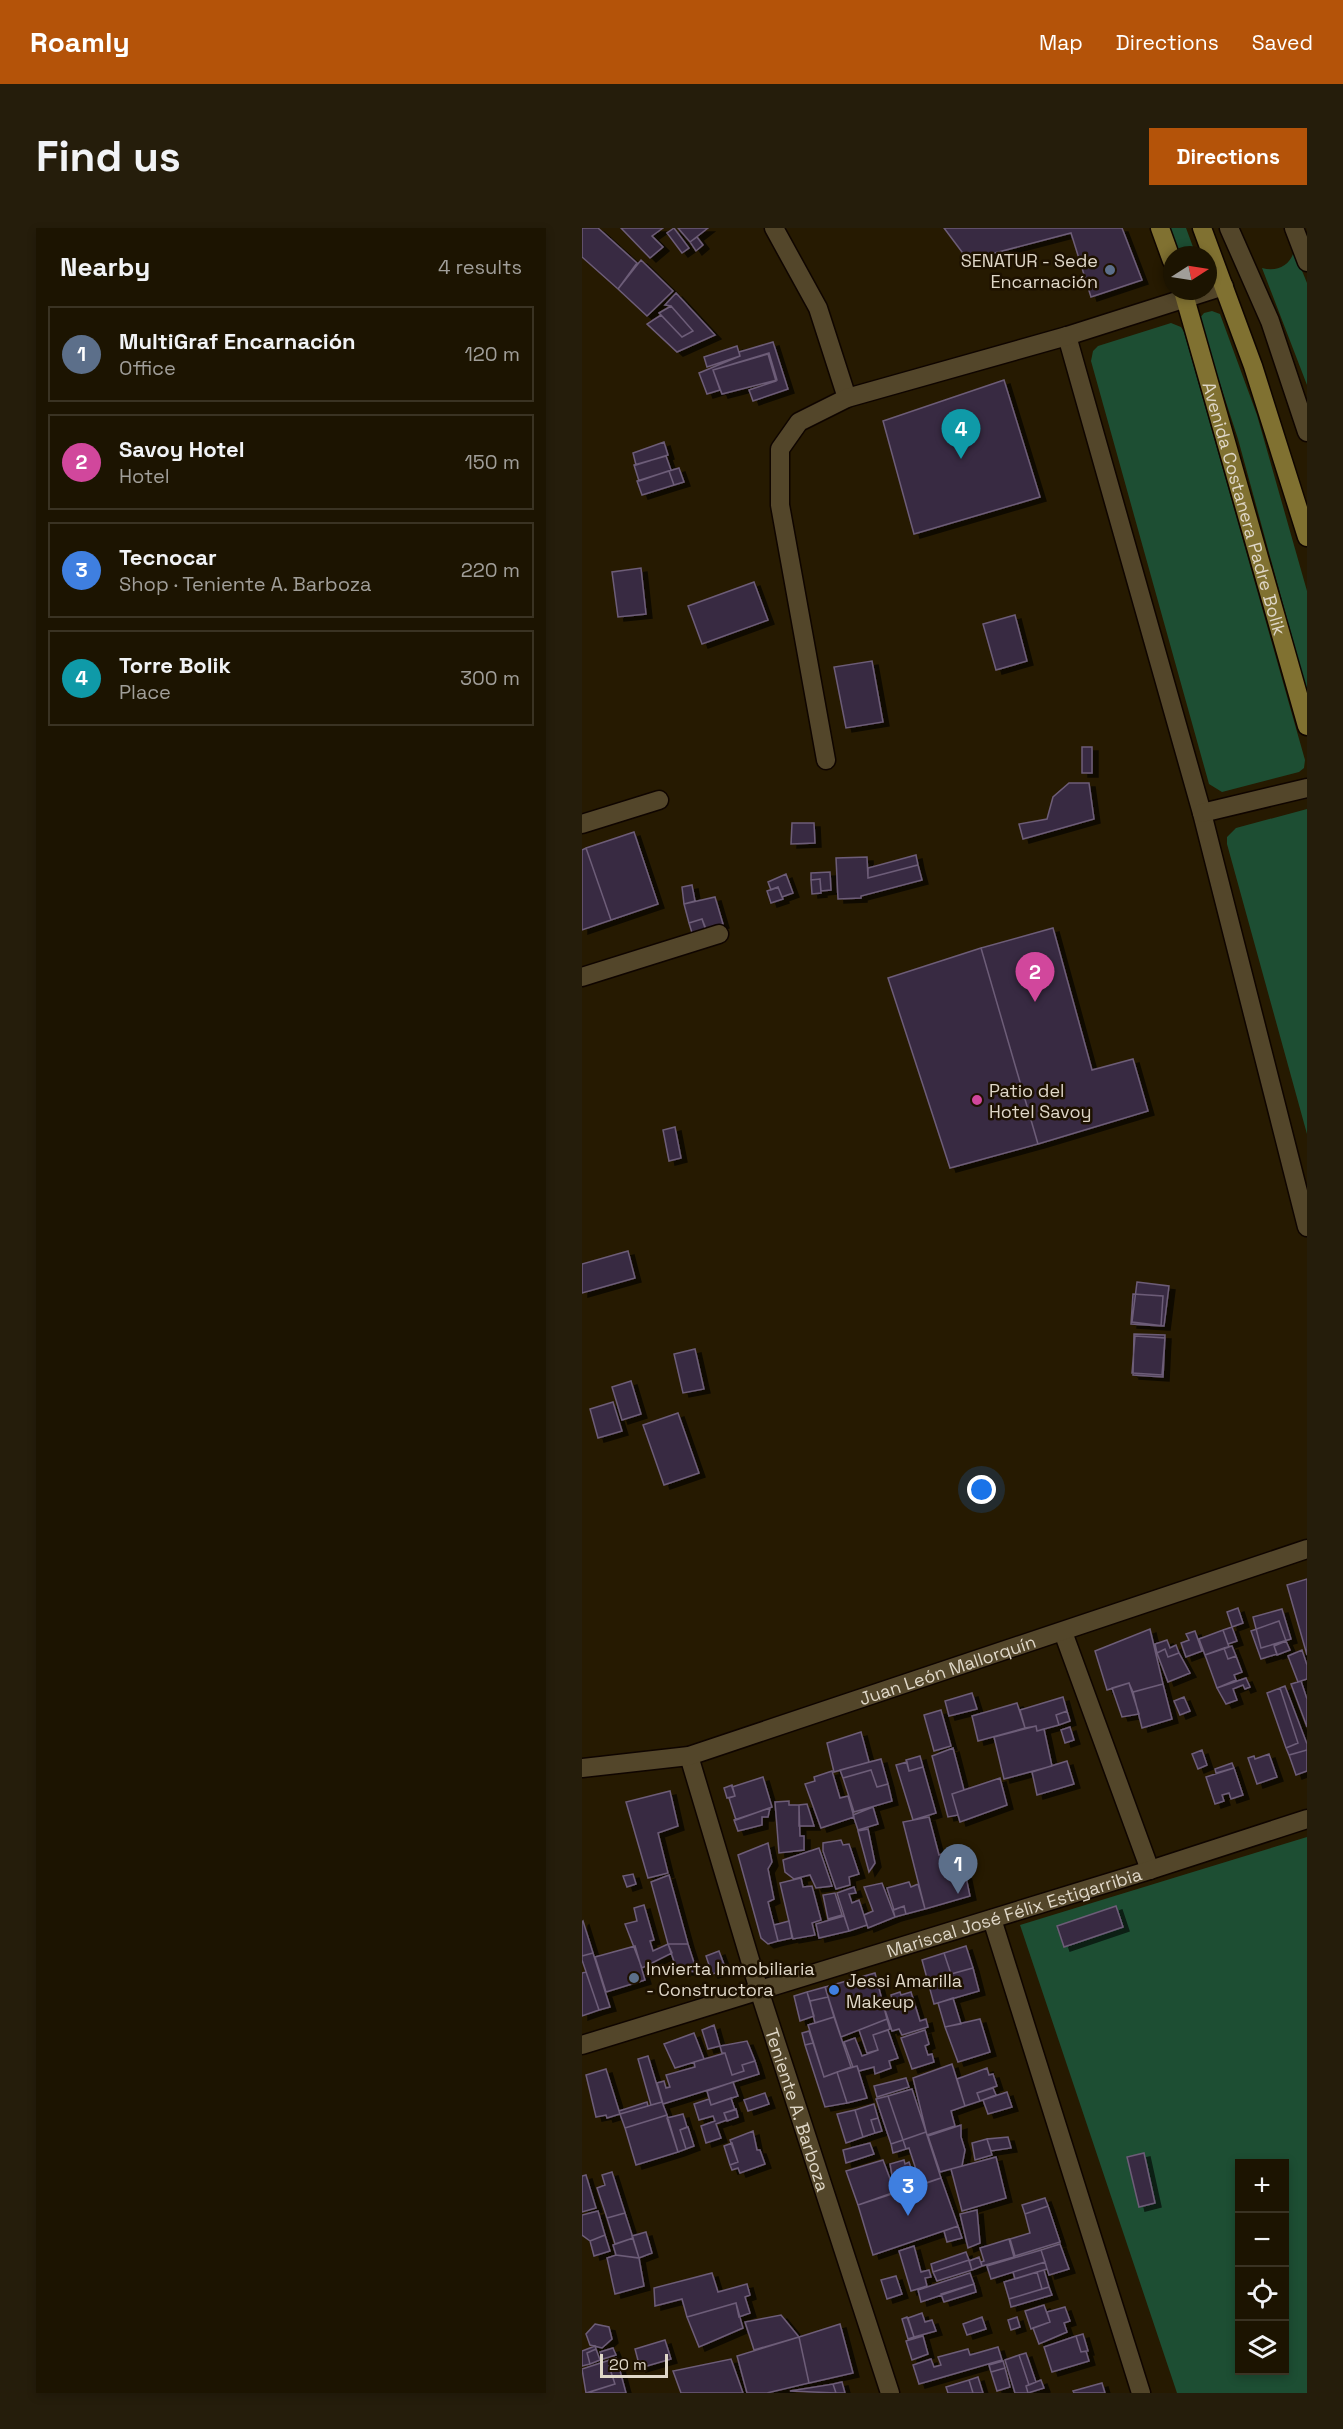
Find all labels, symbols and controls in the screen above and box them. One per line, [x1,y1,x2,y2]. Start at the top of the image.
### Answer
text: Roamly [30,24,130,60]
text: Map [1039,29,1083,56]
text: Directions [1116,29,1219,56]
text: Saved [1252,29,1313,56]
button: Directions [1149,128,1307,185]
text: Find us [36,130,181,183]
north arrow [1163,246,1217,300]
place label: SENATUR - Sede Encarnación [961,249,1098,293]
text: Nearby [60,250,150,284]
text: 4 results [438,254,522,280]
marker: SENATUR - Sede Encarnación [1103,263,1117,277]
text: MultiGraf Encarnación [119,327,356,355]
text: 1 [77,341,86,367]
text: 120 m [464,341,520,367]
text: Office [119,355,176,381]
street label: Avenida Costanera Padre Bolik [1198,379,1292,638]
pin: 4 [942,410,980,459]
text: Savoy Hotel [119,435,245,463]
text: 2 [76,449,87,475]
text: 150 m [465,449,520,475]
text: Hotel [119,463,170,489]
text: Tecnocar [119,543,217,571]
text: 3 [75,557,88,583]
text: 220 m [461,557,520,583]
text: Shop · Teniente A. Barboza [119,571,372,597]
text: Torre Bolik [119,651,231,679]
text: 4 [75,665,88,691]
text: 300 m [460,665,520,691]
text: Place [119,679,171,705]
pin: 2 [1016,952,1054,1002]
place label: Patio del Hotel Savoy [989,1079,1092,1123]
marker: Patio del Hotel Savoy [970,1093,984,1107]
your location [967,1475,996,1504]
street label: Juan León Mallorquín [856,1629,1039,1710]
pin: 1 [938,1844,977,1894]
street label: Mariscal José Félix Estigarribia [884,1862,1144,1962]
place label: Invierta Inmobiliaria - Constructora [646,1957,815,2001]
place label: Jessi Amarilla Makeup [846,1969,962,2013]
marker: Invierta Inmobiliaria - Constructora [627,1971,641,1985]
marker: Jessi Amarilla Makeup [827,1983,841,1997]
street label: Teniente A. Barboza [761,2025,835,2194]
map controls [1235,2159,1289,2375]
button: + [1235,2159,1289,2213]
pin: 3 [888,2166,928,2216]
button: − [1235,2213,1289,2267]
button: locate [1235,2267,1289,2321]
button: layers [1235,2321,1289,2375]
scale bar [600,2351,668,2378]
text: 20 m [609,2354,647,2375]

